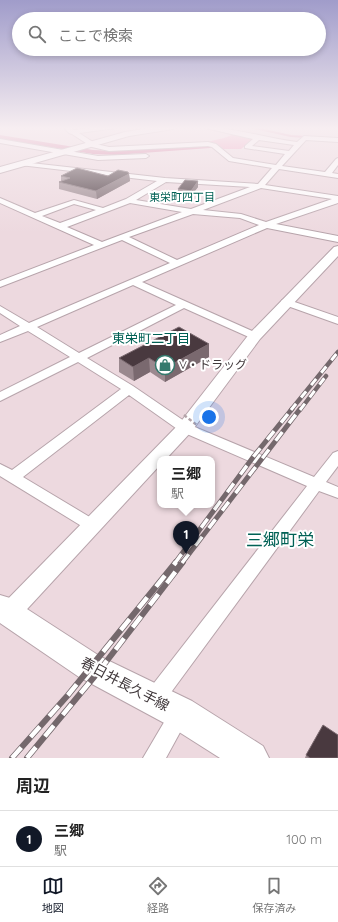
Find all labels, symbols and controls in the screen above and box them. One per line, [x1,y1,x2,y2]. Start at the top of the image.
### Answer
search box [12,12,326,56]
icon: search [26,23,48,45]
text: ここで検索 [58,26,133,45]
district label: 東栄町四丁目 [149,190,215,204]
district label: 東栄町二丁目 [112,330,190,346]
shop icon: V・ドラッグ [154,354,176,376]
place label: V・ドラッグ [179,357,247,372]
your location [199,407,219,427]
popup [157,456,215,508]
text: 三郷 [171,464,201,483]
text: 駅 [171,485,184,501]
pin: 1 [173,521,199,554]
district label: 三郷町栄 [246,529,314,550]
street label: 春日井長久手線 [78,653,172,715]
text: 周辺 [16,775,50,796]
text: 三郷 [54,821,84,840]
text: 1 [26,831,32,847]
text: 100 m [286,831,322,847]
text: 駅 [54,842,67,858]
tab: 地図 [42,875,64,915]
tab: 経路 [147,875,169,915]
tab: 保存済み [252,875,296,915]

